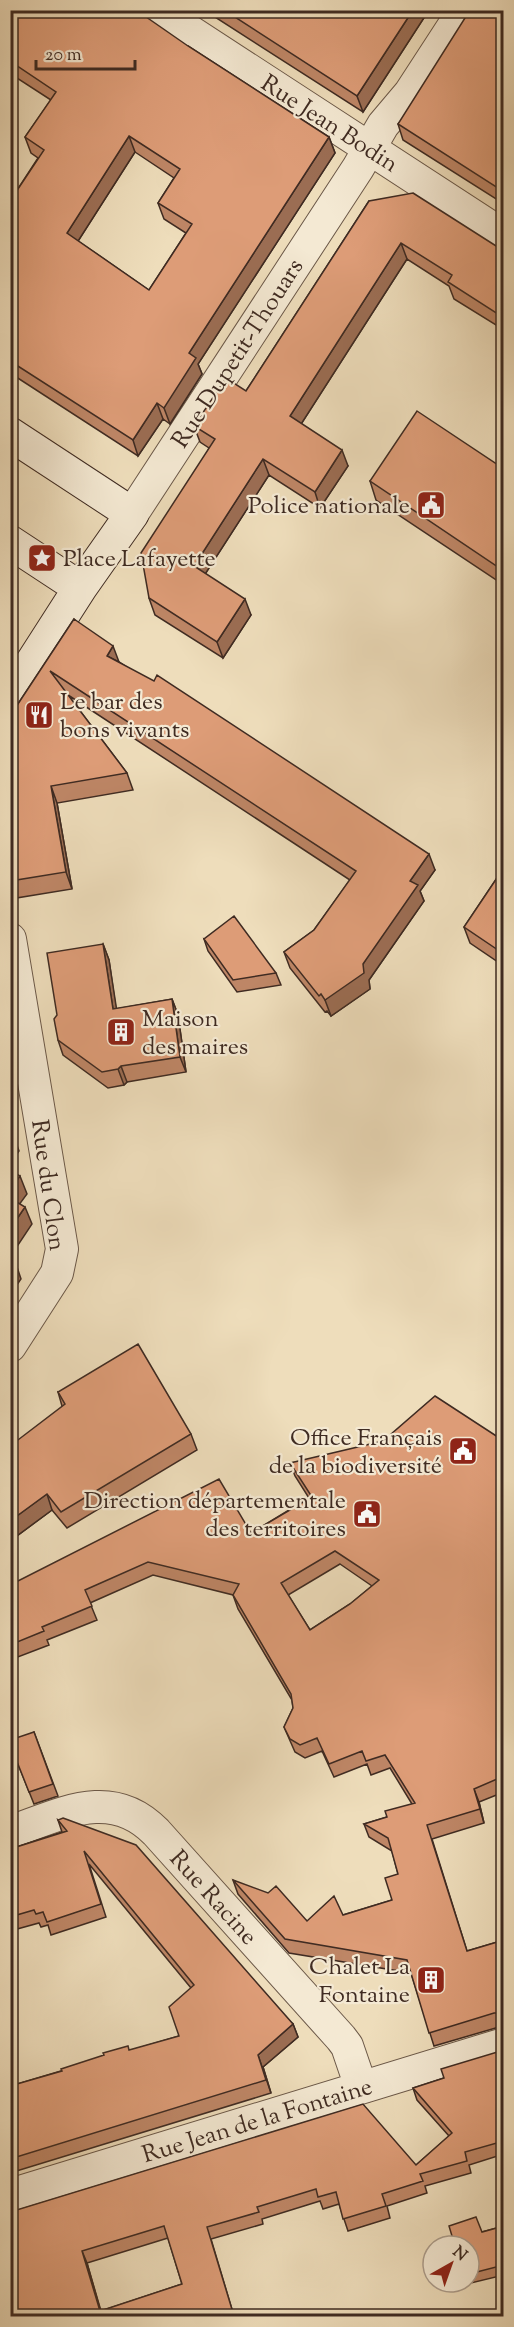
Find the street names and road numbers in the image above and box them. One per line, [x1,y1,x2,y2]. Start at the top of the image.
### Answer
street label: Rue Jean Bodin [253,67,404,182]
street label: Rue Dupetit-Thouars [165,253,313,456]
street label: Rue du Clon [21,1118,73,1253]
street label: Rue Racine [161,1843,264,1953]
street label: Rue Jean de la Fontaine [138,2071,377,2173]

